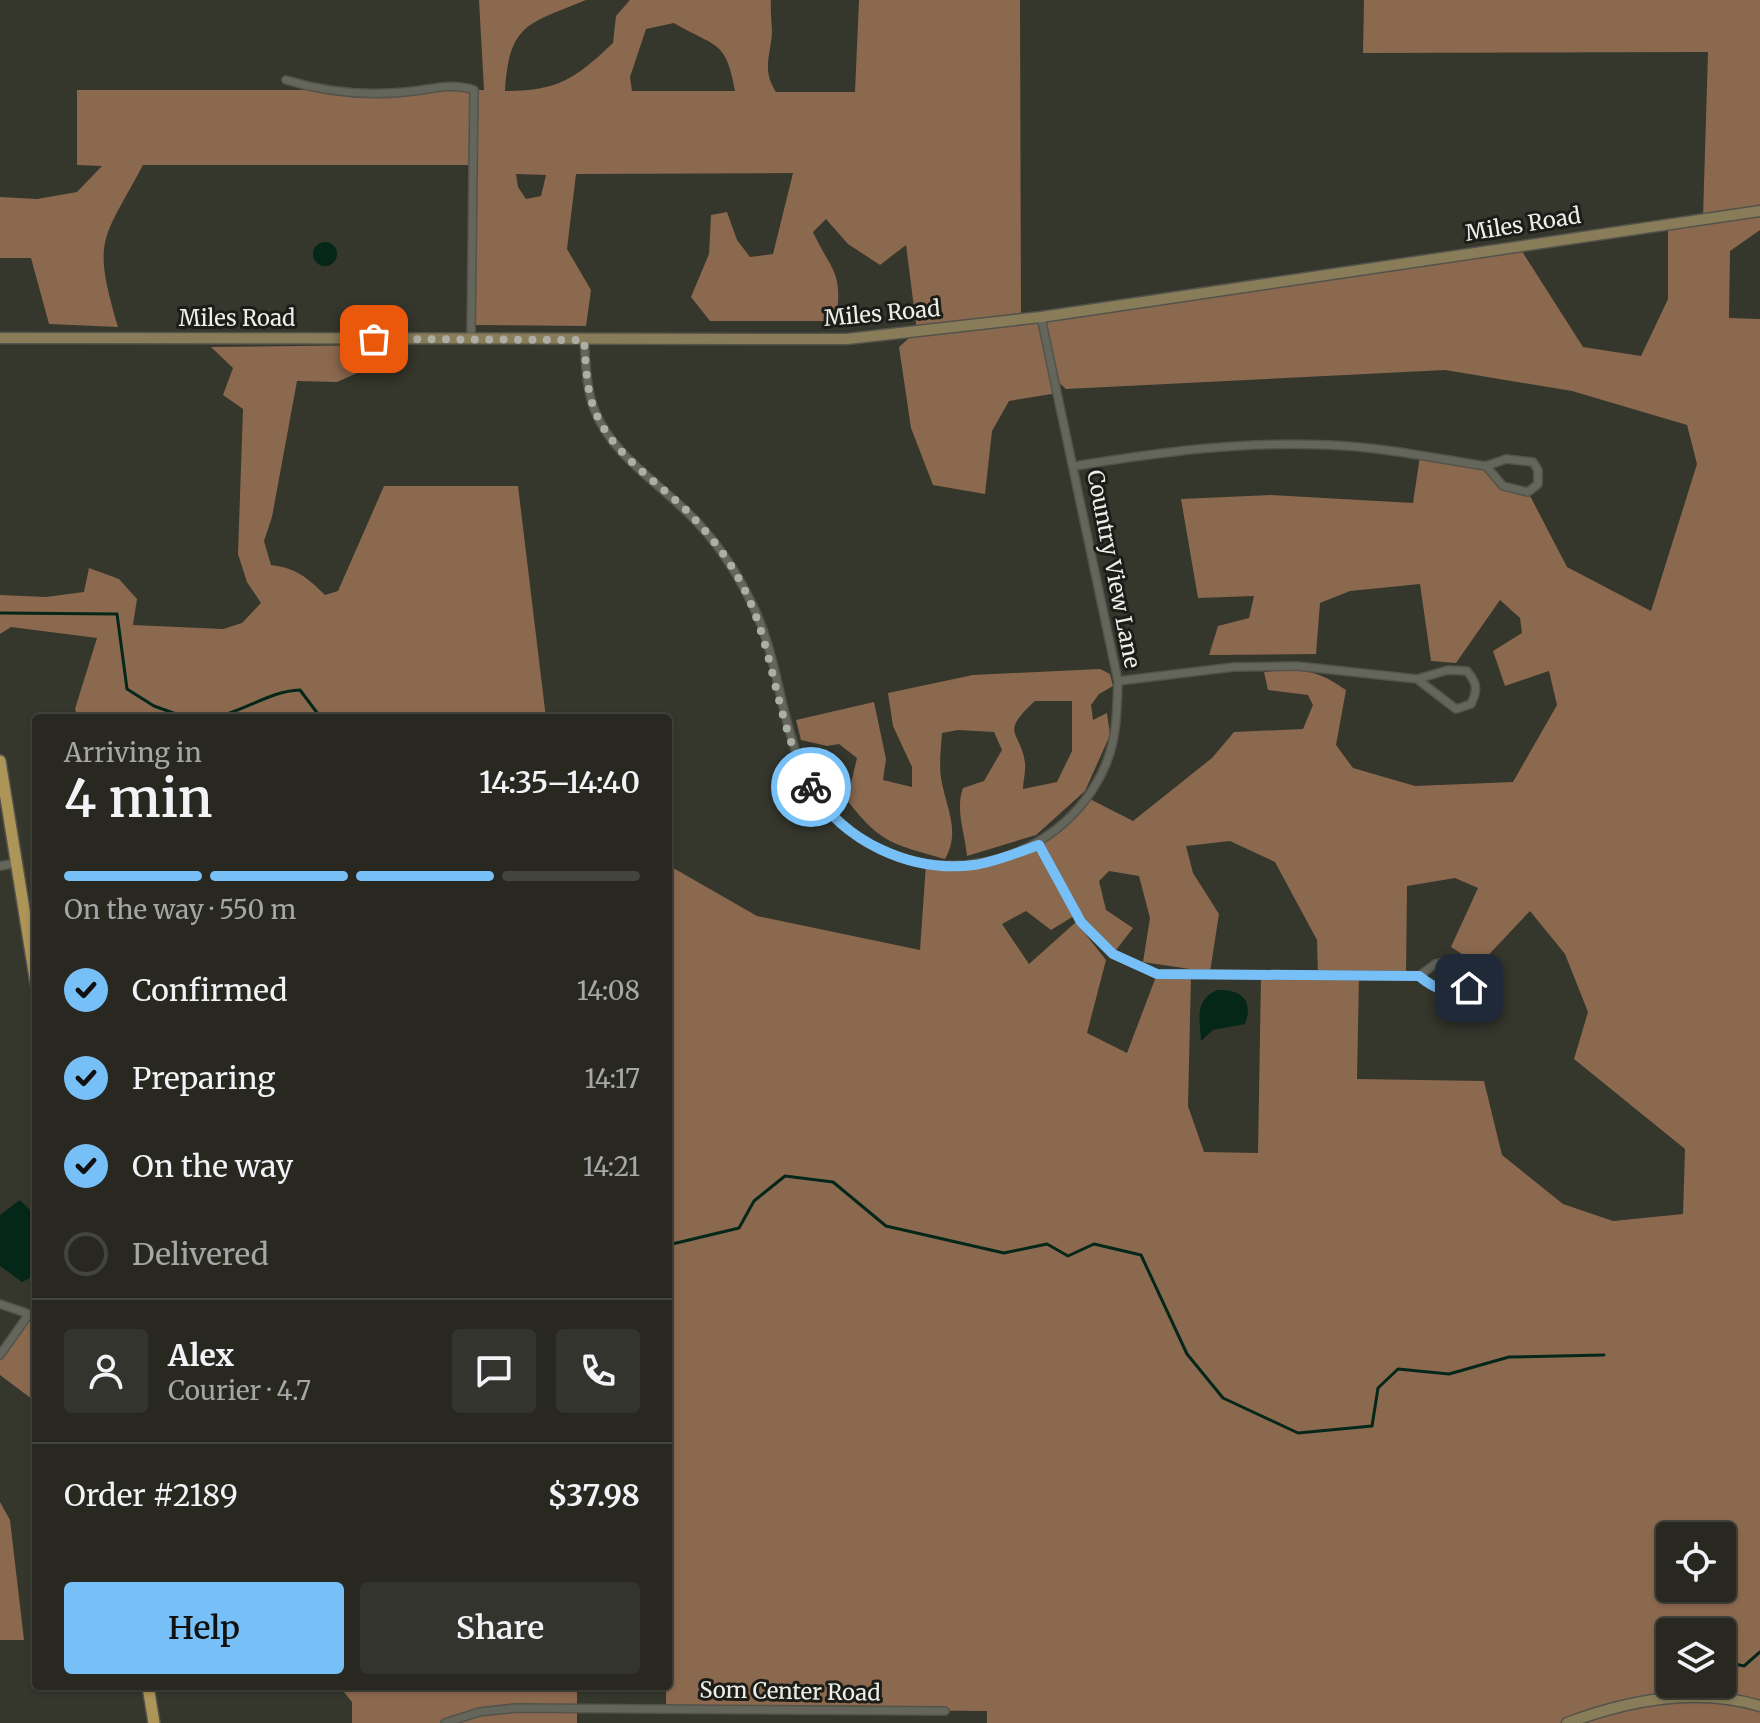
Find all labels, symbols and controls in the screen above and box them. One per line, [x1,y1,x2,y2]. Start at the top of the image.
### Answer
street label: Miles Road [1463,201,1583,247]
street label: Miles Road [823,294,941,332]
street label: Miles Road [179,304,295,332]
pin [340,305,408,373]
icon: bag [352,317,396,361]
street label: Country View Lane [1081,468,1147,670]
text: Arriving in [64,736,202,769]
courier [771,747,851,827]
text: 14:35–14:40 [479,763,640,801]
icon: bike [789,765,833,809]
text: 4 min [64,766,213,831]
text: On the way · 550 m [64,893,296,926]
pin [1435,954,1503,1022]
icon: home [1447,966,1491,1010]
icon: check [64,968,108,1012]
text: Confirmed [132,971,287,1009]
text: 14:08 [577,974,640,1007]
icon: check [64,1056,108,1100]
text: Preparing [132,1059,275,1097]
text: 14:17 [585,1062,640,1095]
icon: check [64,1144,108,1188]
text: On the way [132,1147,293,1185]
text: 14:21 [583,1150,640,1183]
text: Delivered [132,1235,269,1273]
button: person [64,1329,148,1413]
button: chat [452,1329,536,1413]
button: phone [556,1329,640,1413]
text: Alex [168,1336,234,1374]
text: Courier · 4.7 [168,1374,311,1407]
text: Order #2189 [64,1476,238,1514]
text: $37.98 [547,1476,640,1514]
map controls [1656,1522,1736,1698]
button: locate [1656,1522,1736,1602]
button: Help [64,1582,344,1674]
button: Share [360,1582,640,1674]
button: layers [1656,1618,1736,1698]
street label: Som Center Road [699,1675,881,1707]

